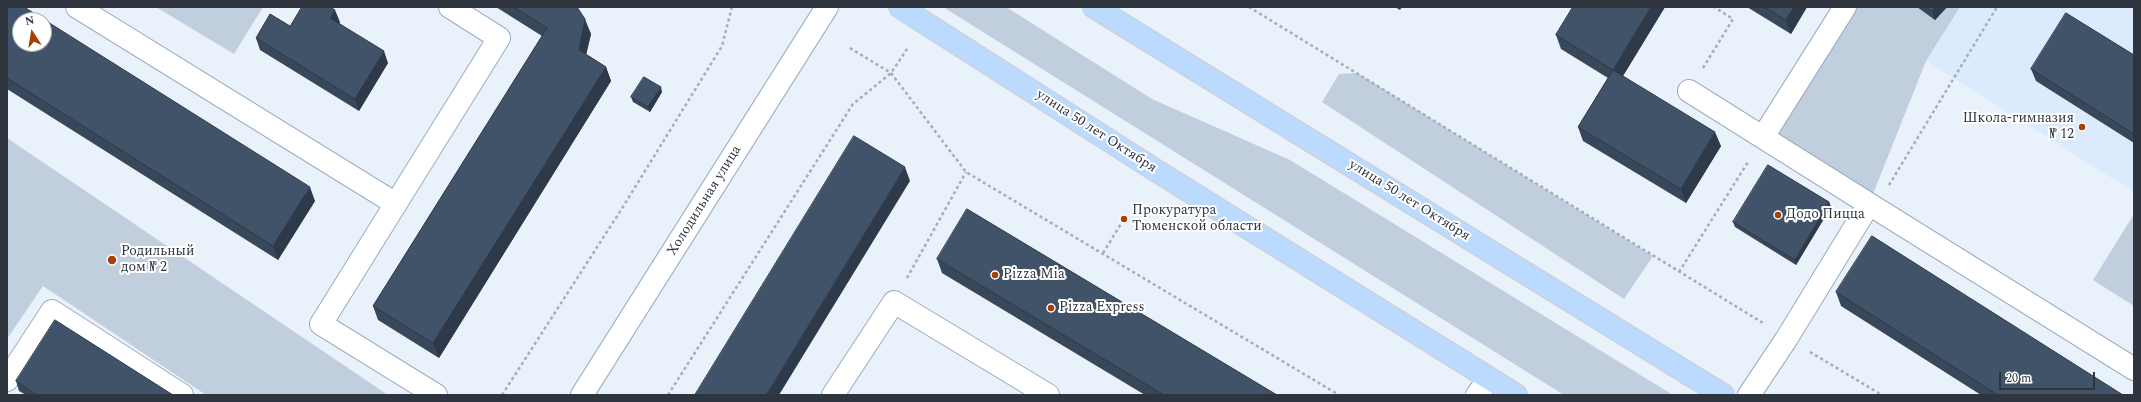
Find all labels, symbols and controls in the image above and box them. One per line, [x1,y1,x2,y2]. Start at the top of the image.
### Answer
north arrow [12,12,52,52]
text: N [23,12,36,30]
street label: улица 50 лет Октября [1033,87,1159,177]
place label: Школа-гимназия № 12 [1963,111,2074,144]
marker: Школа-гимназия № 12 [2077,122,2087,132]
street label: Холодильная улица [664,143,746,259]
street label: улица 50 лет Октября [1345,157,1473,245]
place label: Прокуратура Тюменской области [1132,203,1262,236]
place label: Додо Пицца [1786,207,1865,223]
marker: Додо Пицца [1773,210,1783,220]
marker: Прокуратура Тюменской области [1119,214,1129,224]
place label: Родильный дом № 2 [121,244,194,276]
marker: Родильный дом № 2 [106,254,118,266]
place label: Pizza Mia [1003,267,1065,283]
marker: Pizza Mia [990,270,1000,280]
place label: Pizza Express [1059,300,1144,316]
marker: Pizza Express [1046,303,1056,313]
scale bar [2001,364,2097,390]
text: 20 m [2006,369,2031,388]

